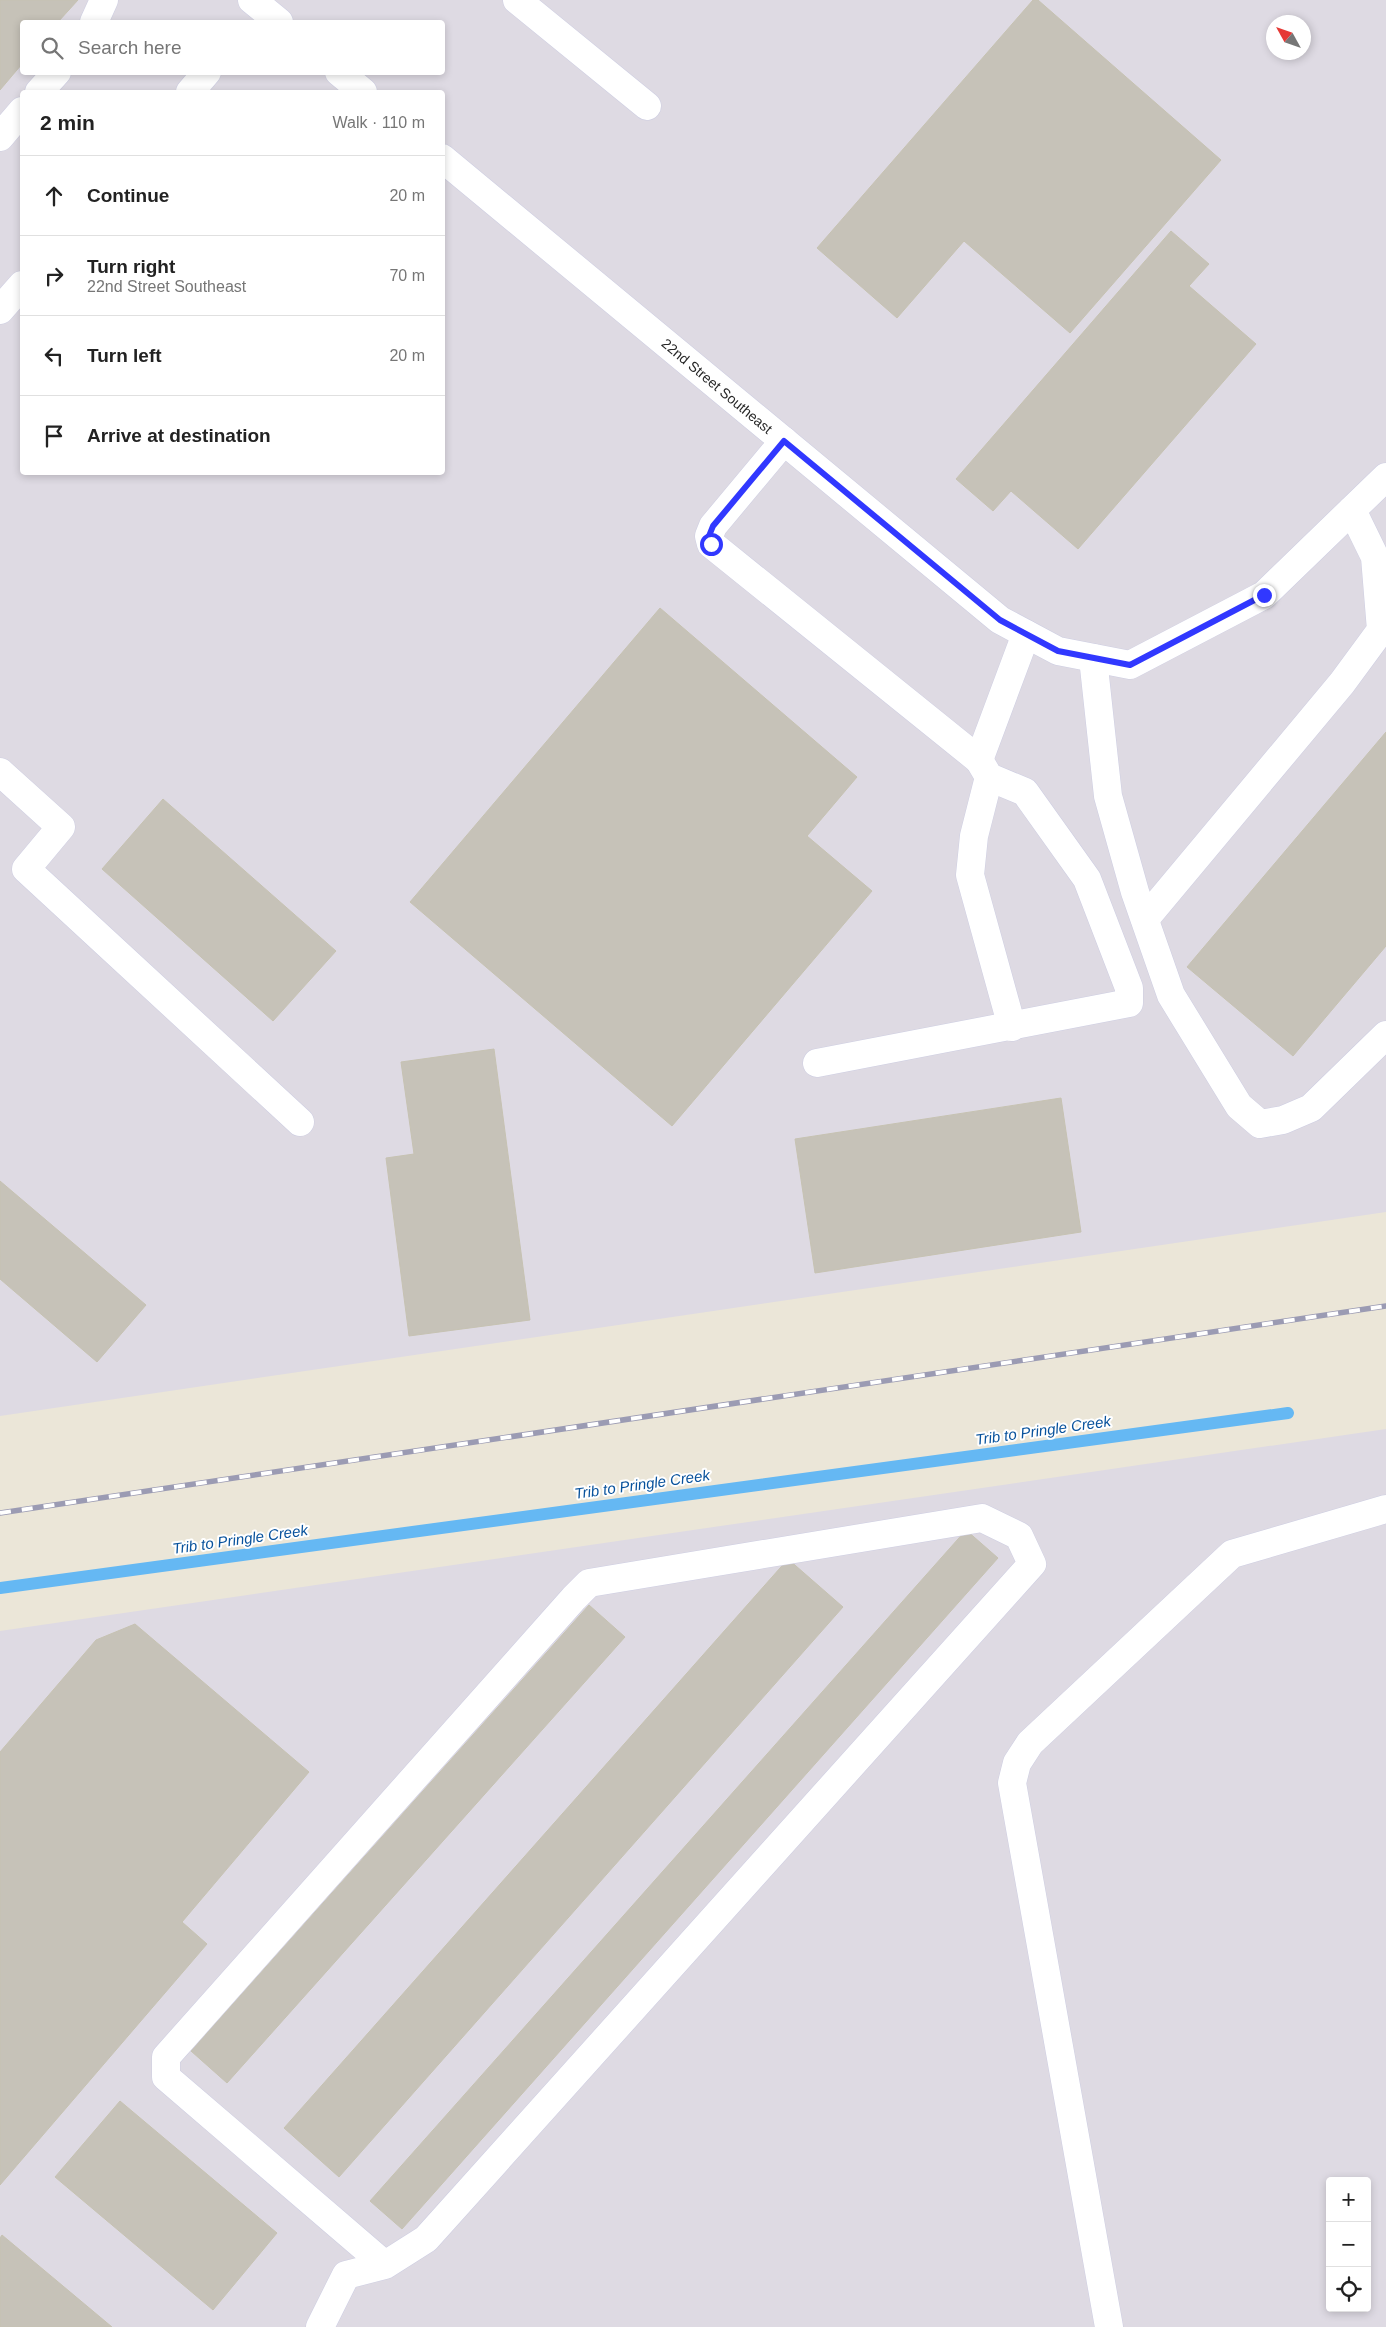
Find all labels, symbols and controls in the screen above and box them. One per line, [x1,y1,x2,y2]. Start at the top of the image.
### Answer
north arrow [1266,15,1311,60]
search box [20,20,445,75]
icon: search [38,34,66,62]
text: Search here [78,37,182,58]
text: 2 min [40,111,95,134]
text: Walk · 110 m [333,114,425,131]
icon: ahead [40,182,68,210]
text: Continue [87,185,169,206]
text: 20 m [389,187,425,204]
text: Turn right [87,256,175,277]
icon: right [40,262,68,290]
text: 70 m [389,267,425,284]
text: 22nd Street Southeast [87,278,246,295]
street label: 22nd Street Southeast [658,335,776,437]
icon: left [40,342,68,370]
text: Turn left [87,345,162,366]
text: 20 m [389,347,425,364]
icon: arrive [40,422,68,450]
text: Arrive at destination [87,425,271,446]
route start [700,533,723,556]
route end [1253,584,1276,607]
water label: Trib to Pringle Creek [974,1412,1113,1448]
water label: Trib to Pringle Creek [573,1466,712,1502]
water label: Trib to Pringle Creek [171,1521,310,1557]
map controls [1326,2177,1371,2312]
button: + [1326,2177,1371,2222]
button: − [1326,2222,1371,2267]
button: locate [1326,2267,1371,2312]

